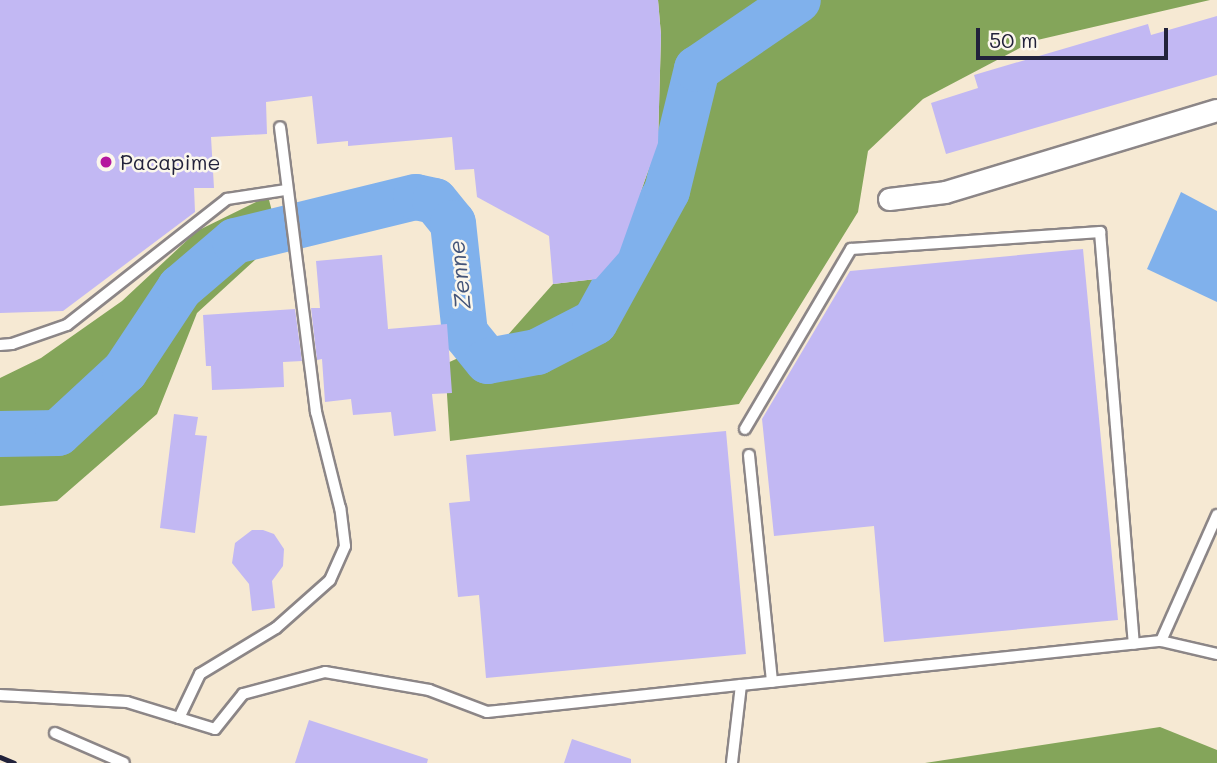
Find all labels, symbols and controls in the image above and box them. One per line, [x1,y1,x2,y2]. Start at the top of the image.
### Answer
scale bar [979,14,1172,58]
text: 50 m [989,26,1038,53]
place label: Pacapime [120,149,220,175]
marker: Pacapime [98,154,114,170]
water label: Zenne [442,239,476,311]

